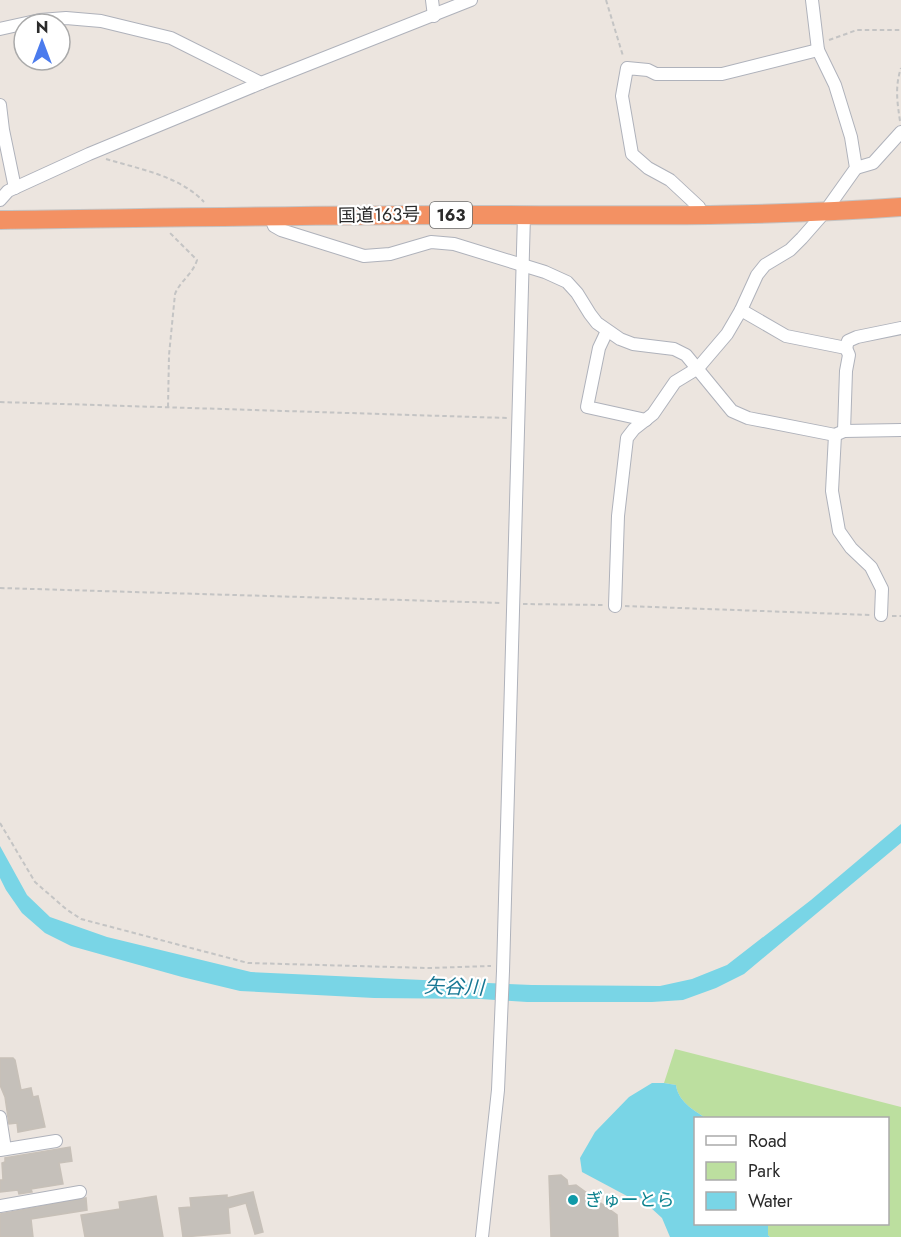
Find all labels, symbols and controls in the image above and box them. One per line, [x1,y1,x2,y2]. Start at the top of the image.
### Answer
north arrow [12,12,72,72]
text: N [36,16,48,39]
street label: 国道163号 [338,201,420,229]
road number: 163 [430,202,472,228]
water label: 矢谷川 [424,971,486,1003]
legend [694,1117,889,1225]
text: Road [748,1128,787,1154]
text: Park [748,1158,780,1184]
place label: ぎゅーとら [585,1187,674,1213]
text: Water [748,1188,793,1214]
marker: ぎゅーとら [566,1193,580,1207]

